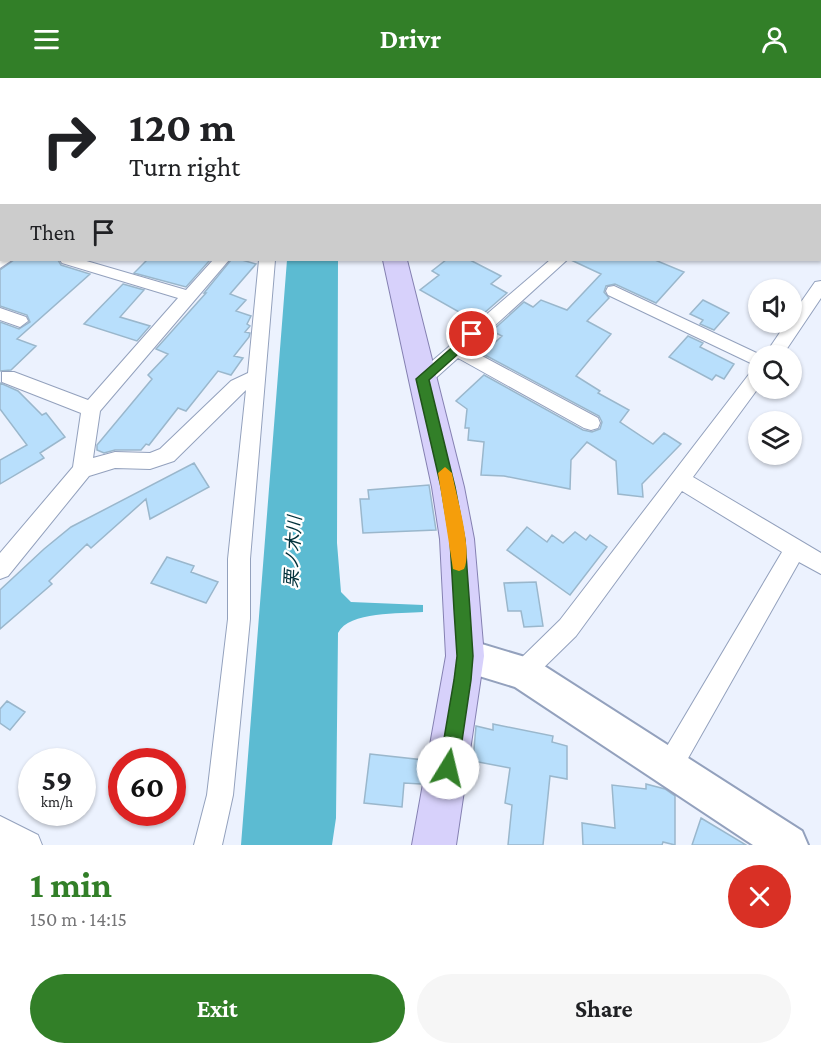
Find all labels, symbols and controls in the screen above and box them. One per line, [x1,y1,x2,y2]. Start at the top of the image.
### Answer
icon: menu [30,23,63,56]
icon: person [758,23,791,56]
text: Drivr [380,24,441,54]
icon: right [30,102,108,180]
text: 120 m [129,103,235,150]
text: Turn right [129,152,240,182]
icon: arrive [87,216,120,249]
text: Then [30,220,75,245]
map controls [748,279,802,465]
button: sound [748,279,802,333]
pin [446,308,497,359]
icon: arrive [455,317,488,350]
button: search [748,345,802,399]
button: layers [748,411,802,465]
water label: 栗ノ木川 [281,514,305,588]
position arrow [416,736,480,800]
speed limit sign: 60 [108,748,186,826]
text: 59 [42,763,72,796]
text: km/h [41,794,73,810]
text: 1 min [30,865,112,905]
button: close [728,865,791,928]
text: 150 m · 14:15 [30,908,127,930]
button: Exit [30,974,405,1043]
button: Share [417,974,791,1043]

